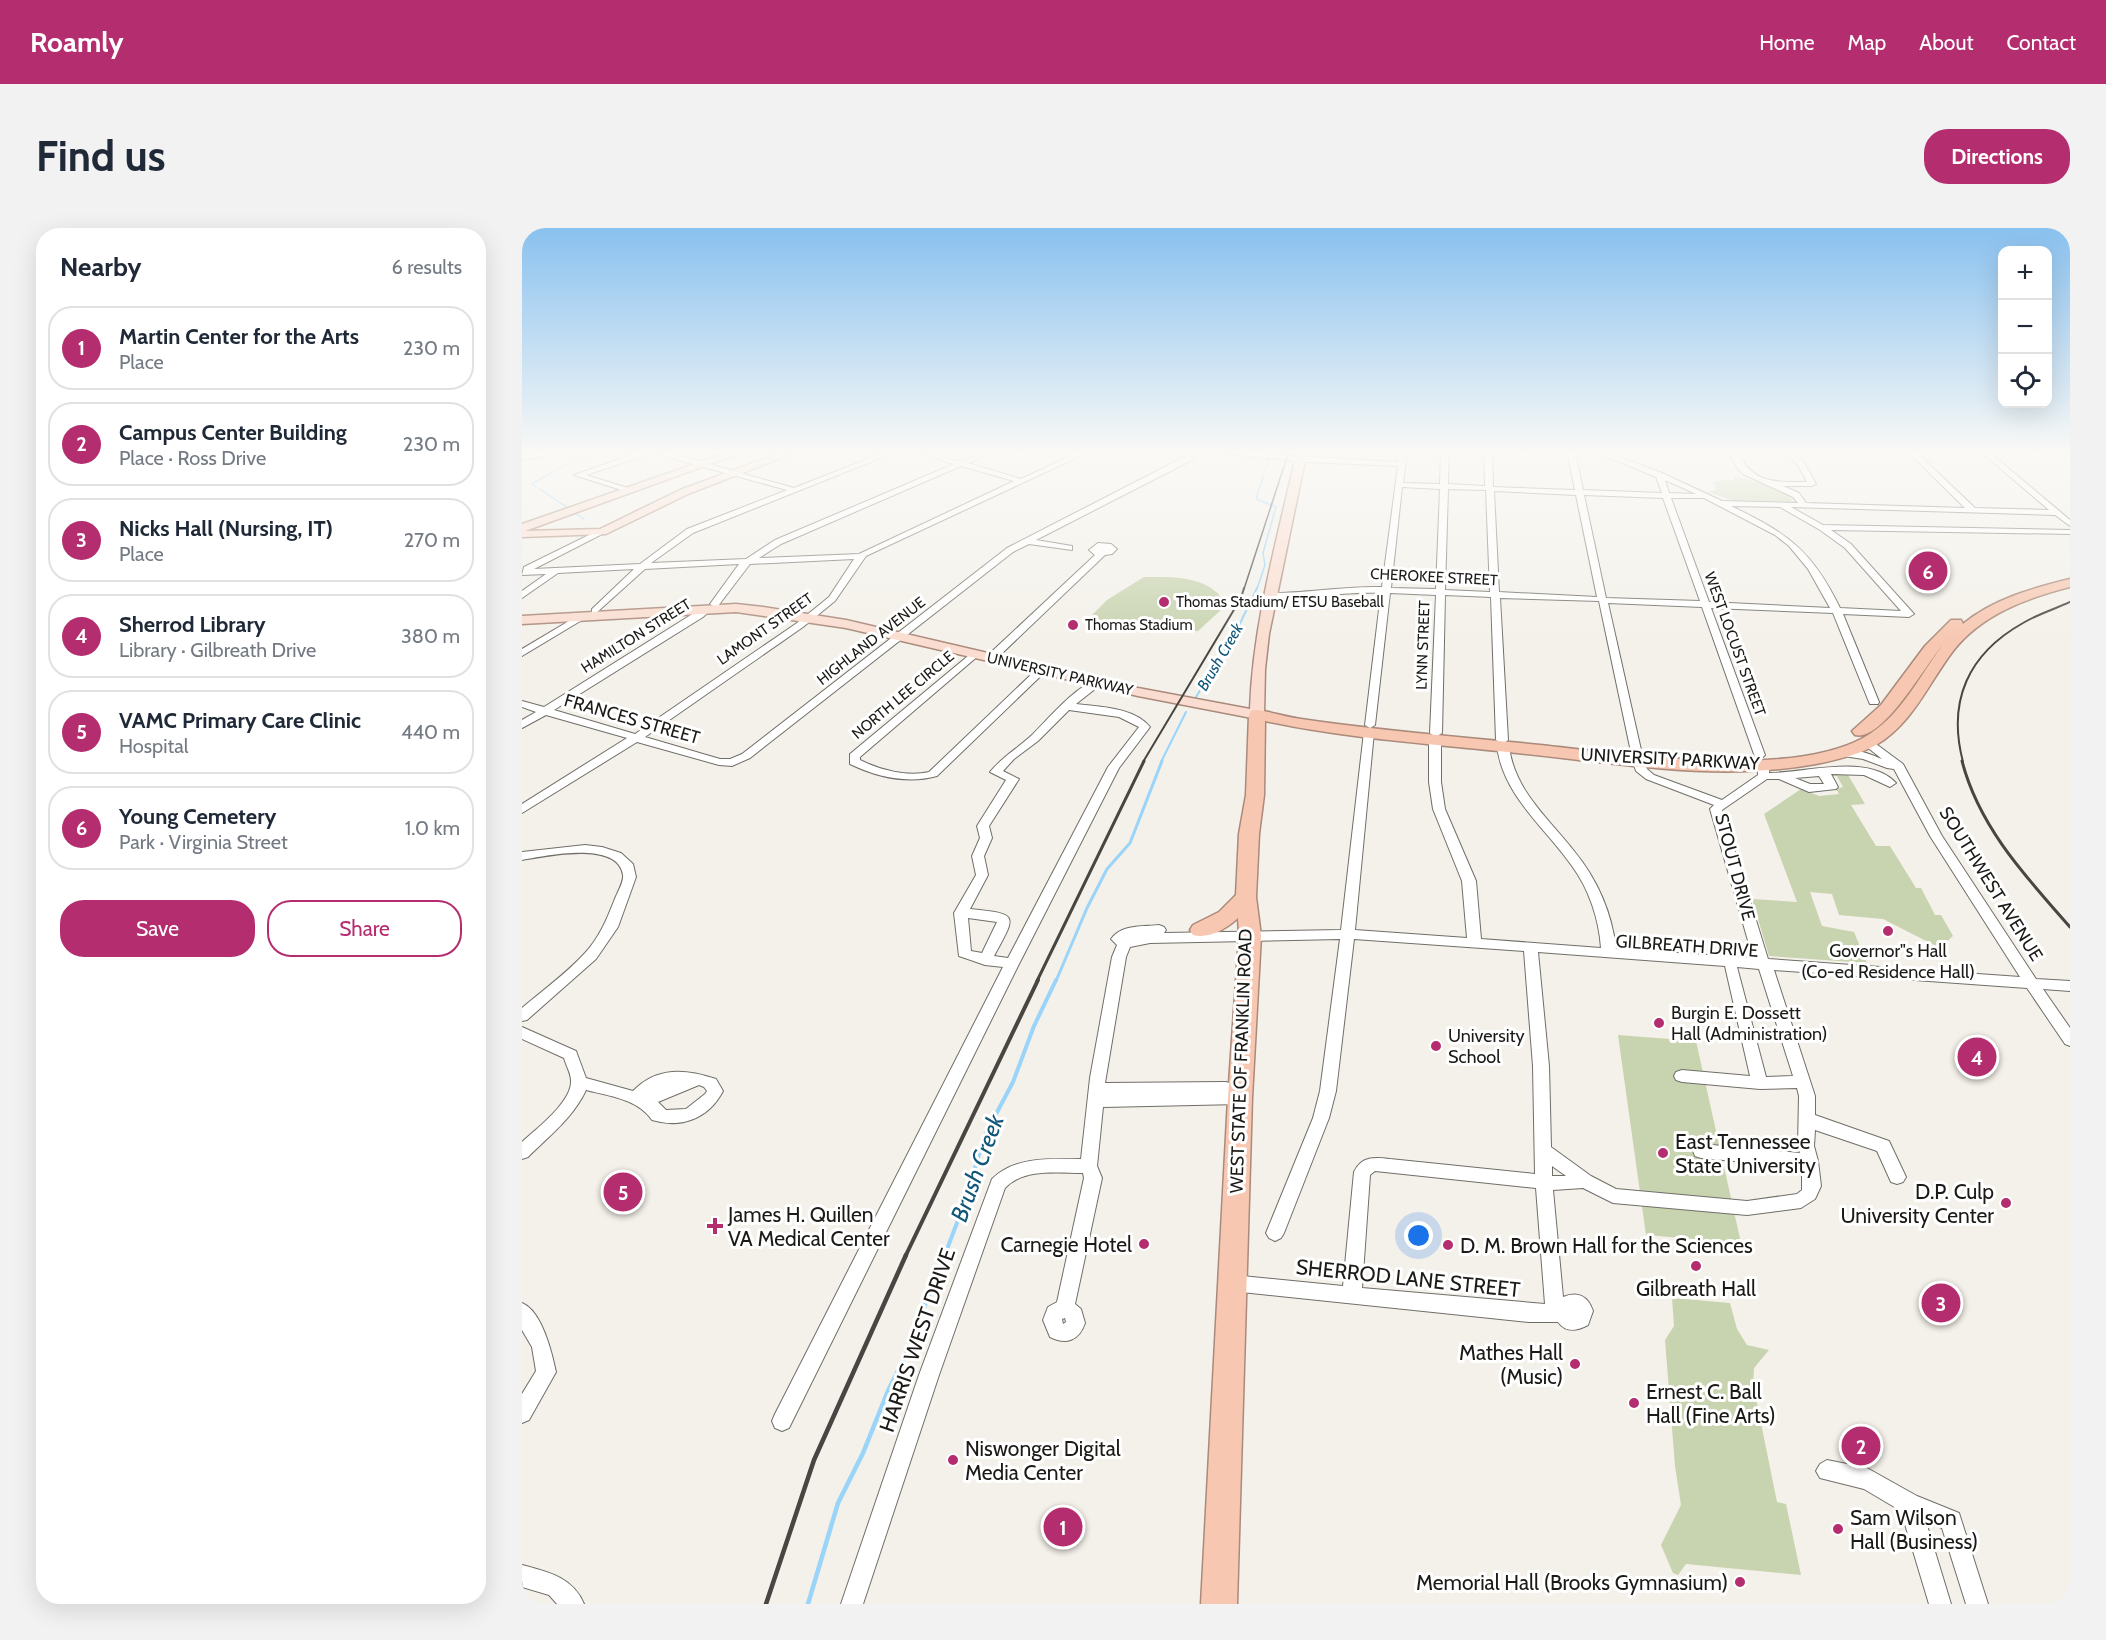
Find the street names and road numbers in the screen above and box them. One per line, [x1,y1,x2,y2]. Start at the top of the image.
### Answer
street label: CHEROKEE STREET [1370,565,1498,589]
street label: WEST LOCUST STREET [1701,570,1769,718]
street label: LAMONT STREET [714,589,816,669]
street label: HIGHLAND AVENUE [813,593,929,689]
street label: HAMILTON STREET [578,595,694,677]
street label: LYNN STREET [1412,600,1434,690]
street label: NORTH LEE CIRCLE [848,647,958,743]
street label: UNIVERSITY PARKWAY [985,648,1135,700]
street label: FRANCES STREET [562,689,703,749]
street label: UNIVERSITY PARKWAY [1580,743,1761,775]
street label: SOUTHWEST AVENUE [1935,803,2047,965]
street label: STOUT DRIVE [1710,811,1760,923]
street label: WEST STATE OF FRANKLIN ROAD [1225,928,1257,1194]
street label: GILBREATH DRIVE [1615,930,1759,962]
street label: HARRIS WEST DRIVE [874,1245,960,1435]
street label: SHERROD LANE STREET [1295,1254,1521,1302]

